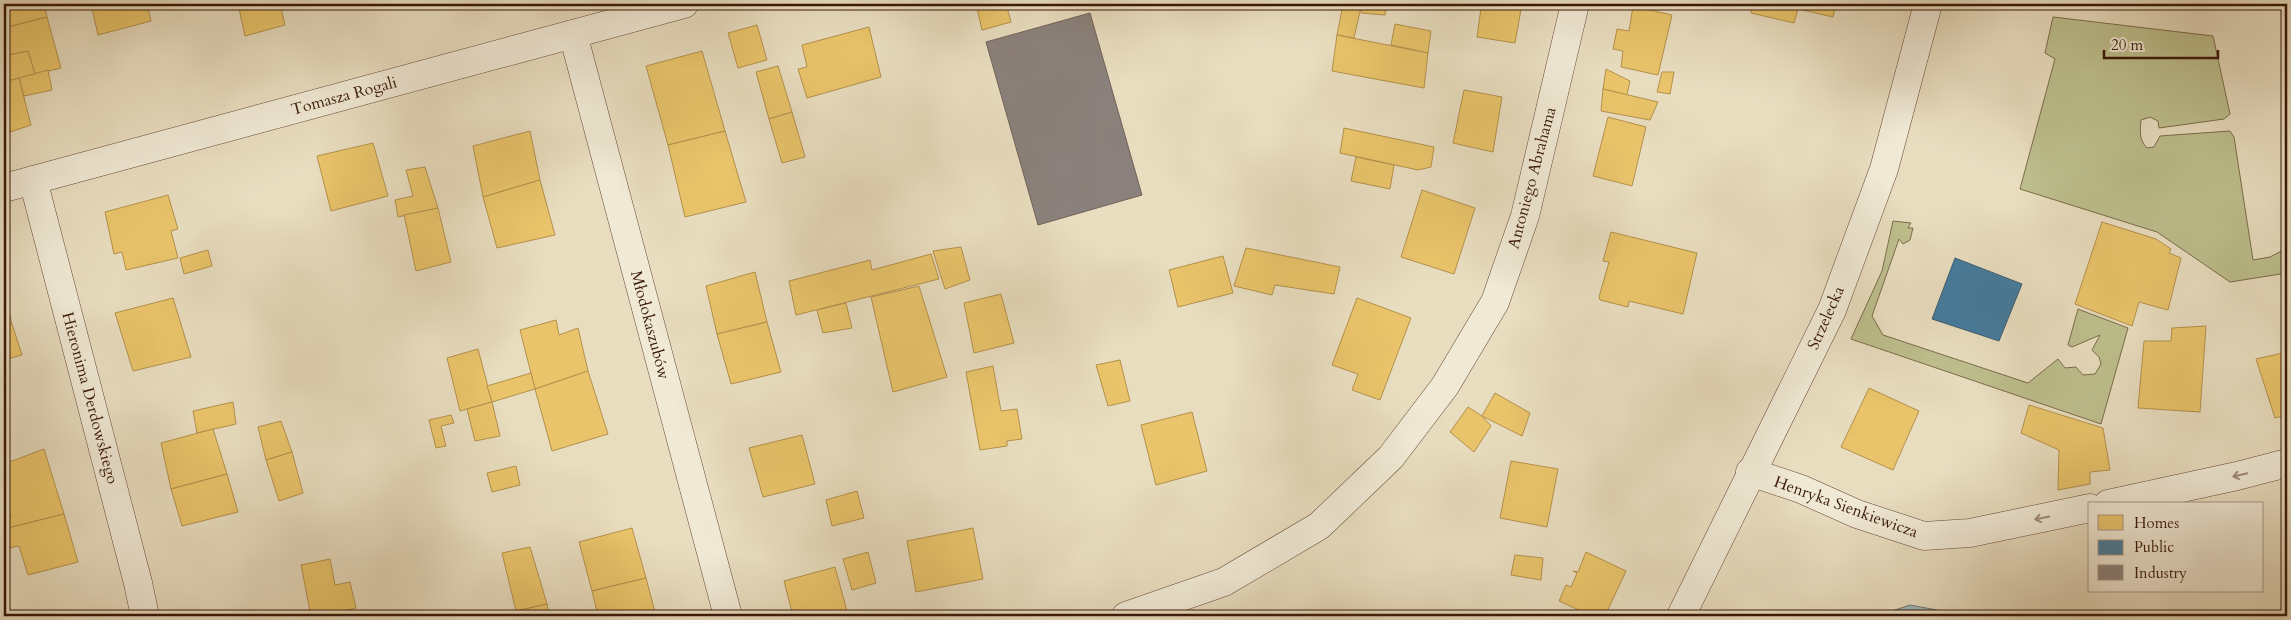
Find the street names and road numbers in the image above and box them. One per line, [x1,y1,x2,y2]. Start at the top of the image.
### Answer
street label: Tomasza Rogali [289,71,400,121]
street label: Antoniego Abrahama [1503,105,1562,251]
street label: Młodokaszubów [625,268,675,382]
street label: Strzelecka [1802,283,1850,353]
street label: Hieronima Derdowskiego [56,309,124,487]
street label: Henryka Sienkiewicza [1771,471,1921,543]

